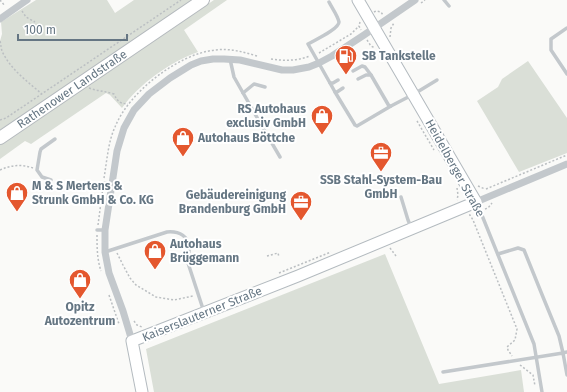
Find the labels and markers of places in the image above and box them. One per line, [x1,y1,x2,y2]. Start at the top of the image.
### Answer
fuel station icon: SB Tankstelle [333,43,359,76]
place label: SB Tankstelle [362,49,436,63]
place label: RS Autohaus exclusiv GmbH [226,102,306,130]
shop icon: RS Autohaus exclusiv GmbH [309,103,335,136]
shop icon: Autohaus Böttche [170,125,196,158]
place label: Autohaus Böttche [197,131,296,145]
office icon: SSB Stahl-System-Bau GmbH [368,140,394,173]
place label: SSB Stahl-System-Bau GmbH [320,173,442,201]
place label: M & S Mertens & Strunk GmbH & Co. KG [32,179,154,207]
shop icon: M & S Mertens & Strunk GmbH & Co. KG [4,180,30,213]
place label: Gebäudereinigung Brandenburg GmbH [179,188,286,216]
office icon: Gebäudereinigung Brandenburg GmbH [288,189,314,222]
place label: Autohaus Brüggemann [169,237,239,265]
shop icon: Autohaus Brüggemann [142,238,168,271]
shop icon: Opitz Autozentrum [67,267,93,300]
place label: Opitz Autozentrum [44,300,115,328]

